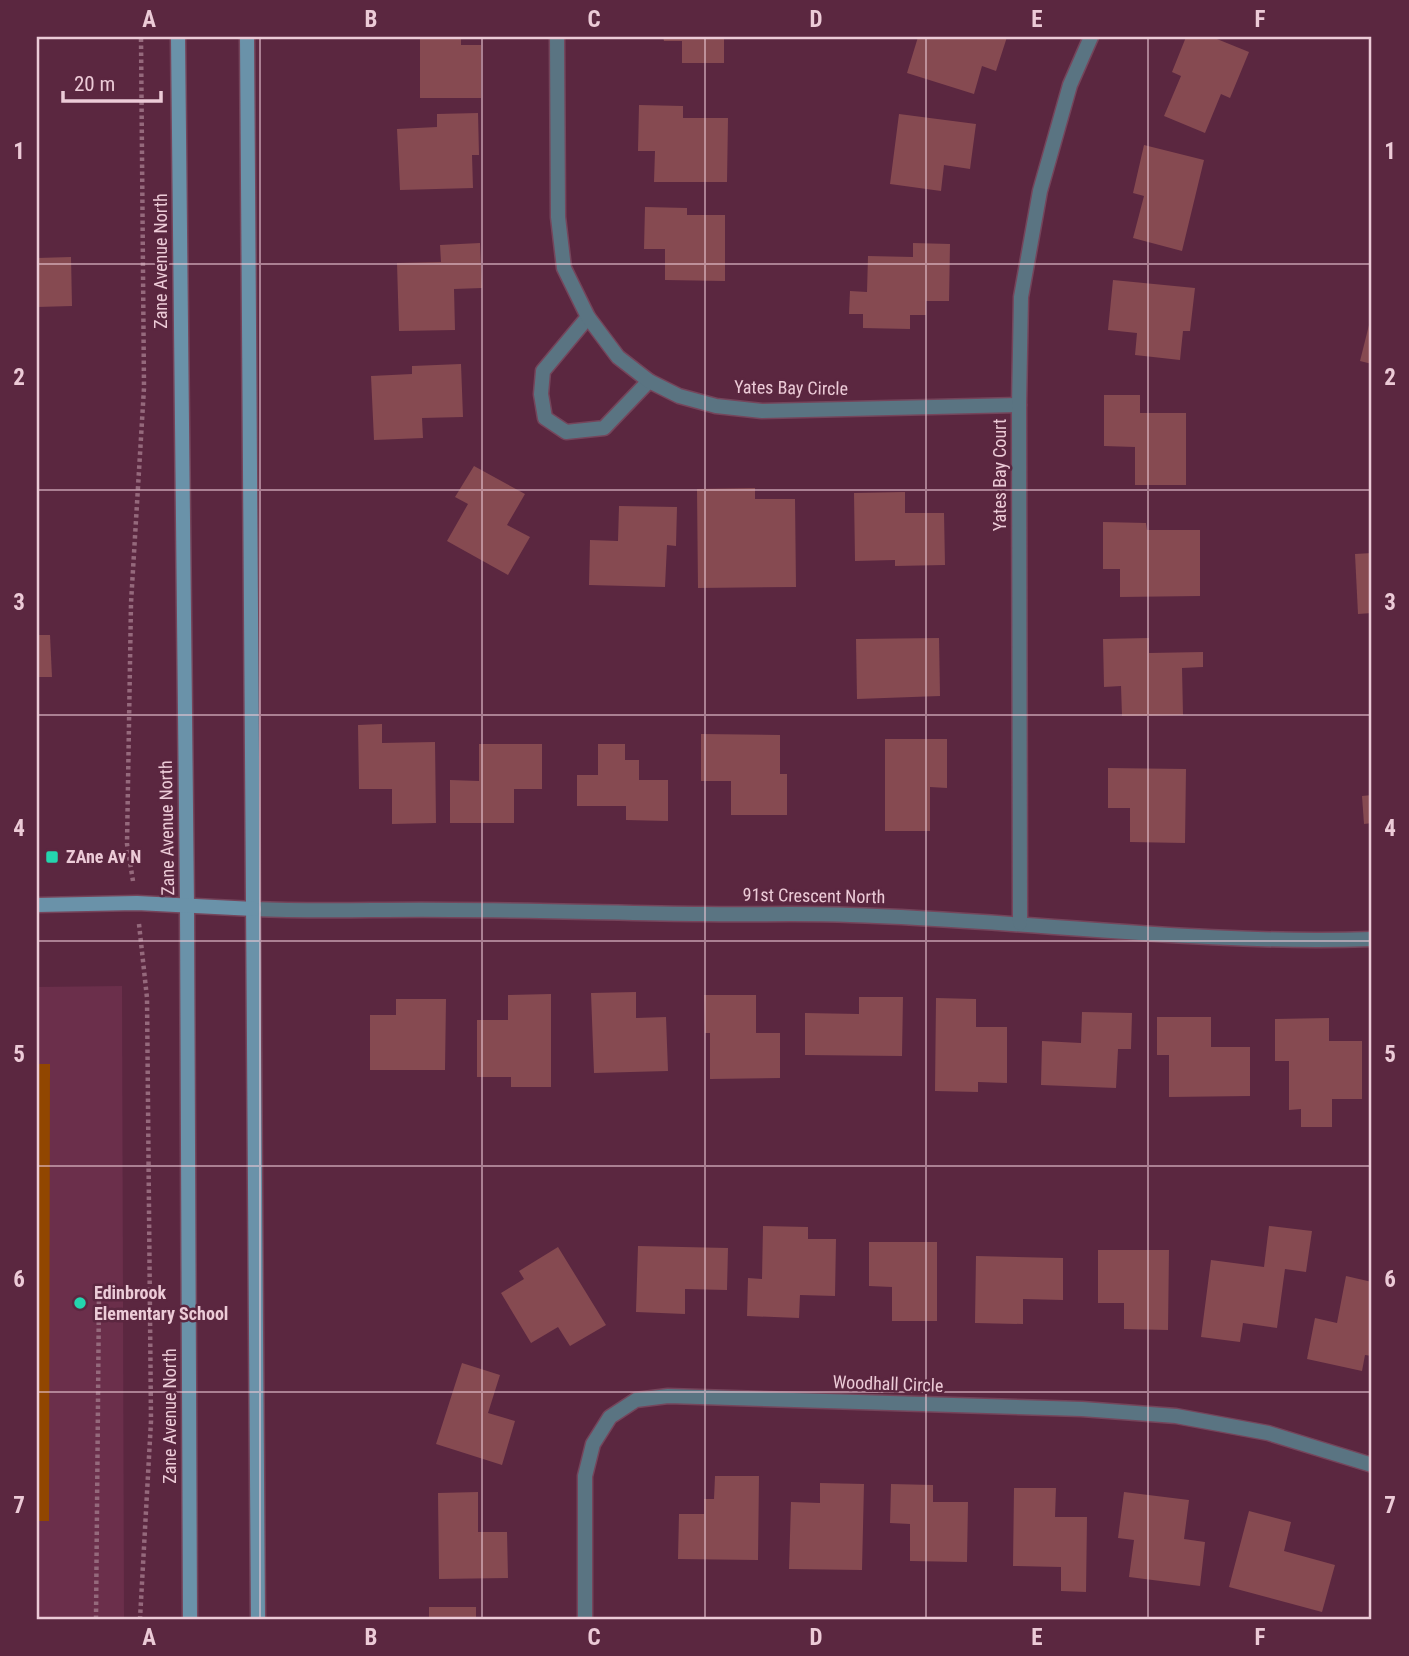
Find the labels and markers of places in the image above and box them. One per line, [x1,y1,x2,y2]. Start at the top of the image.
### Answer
place label: ZAne Av N [66,846,141,867]
marker: ZAne Av N [44,849,60,865]
place label: Edinbrook Elementary School [94,1282,228,1324]
marker: Edinbrook Elementary School [72,1295,88,1311]

